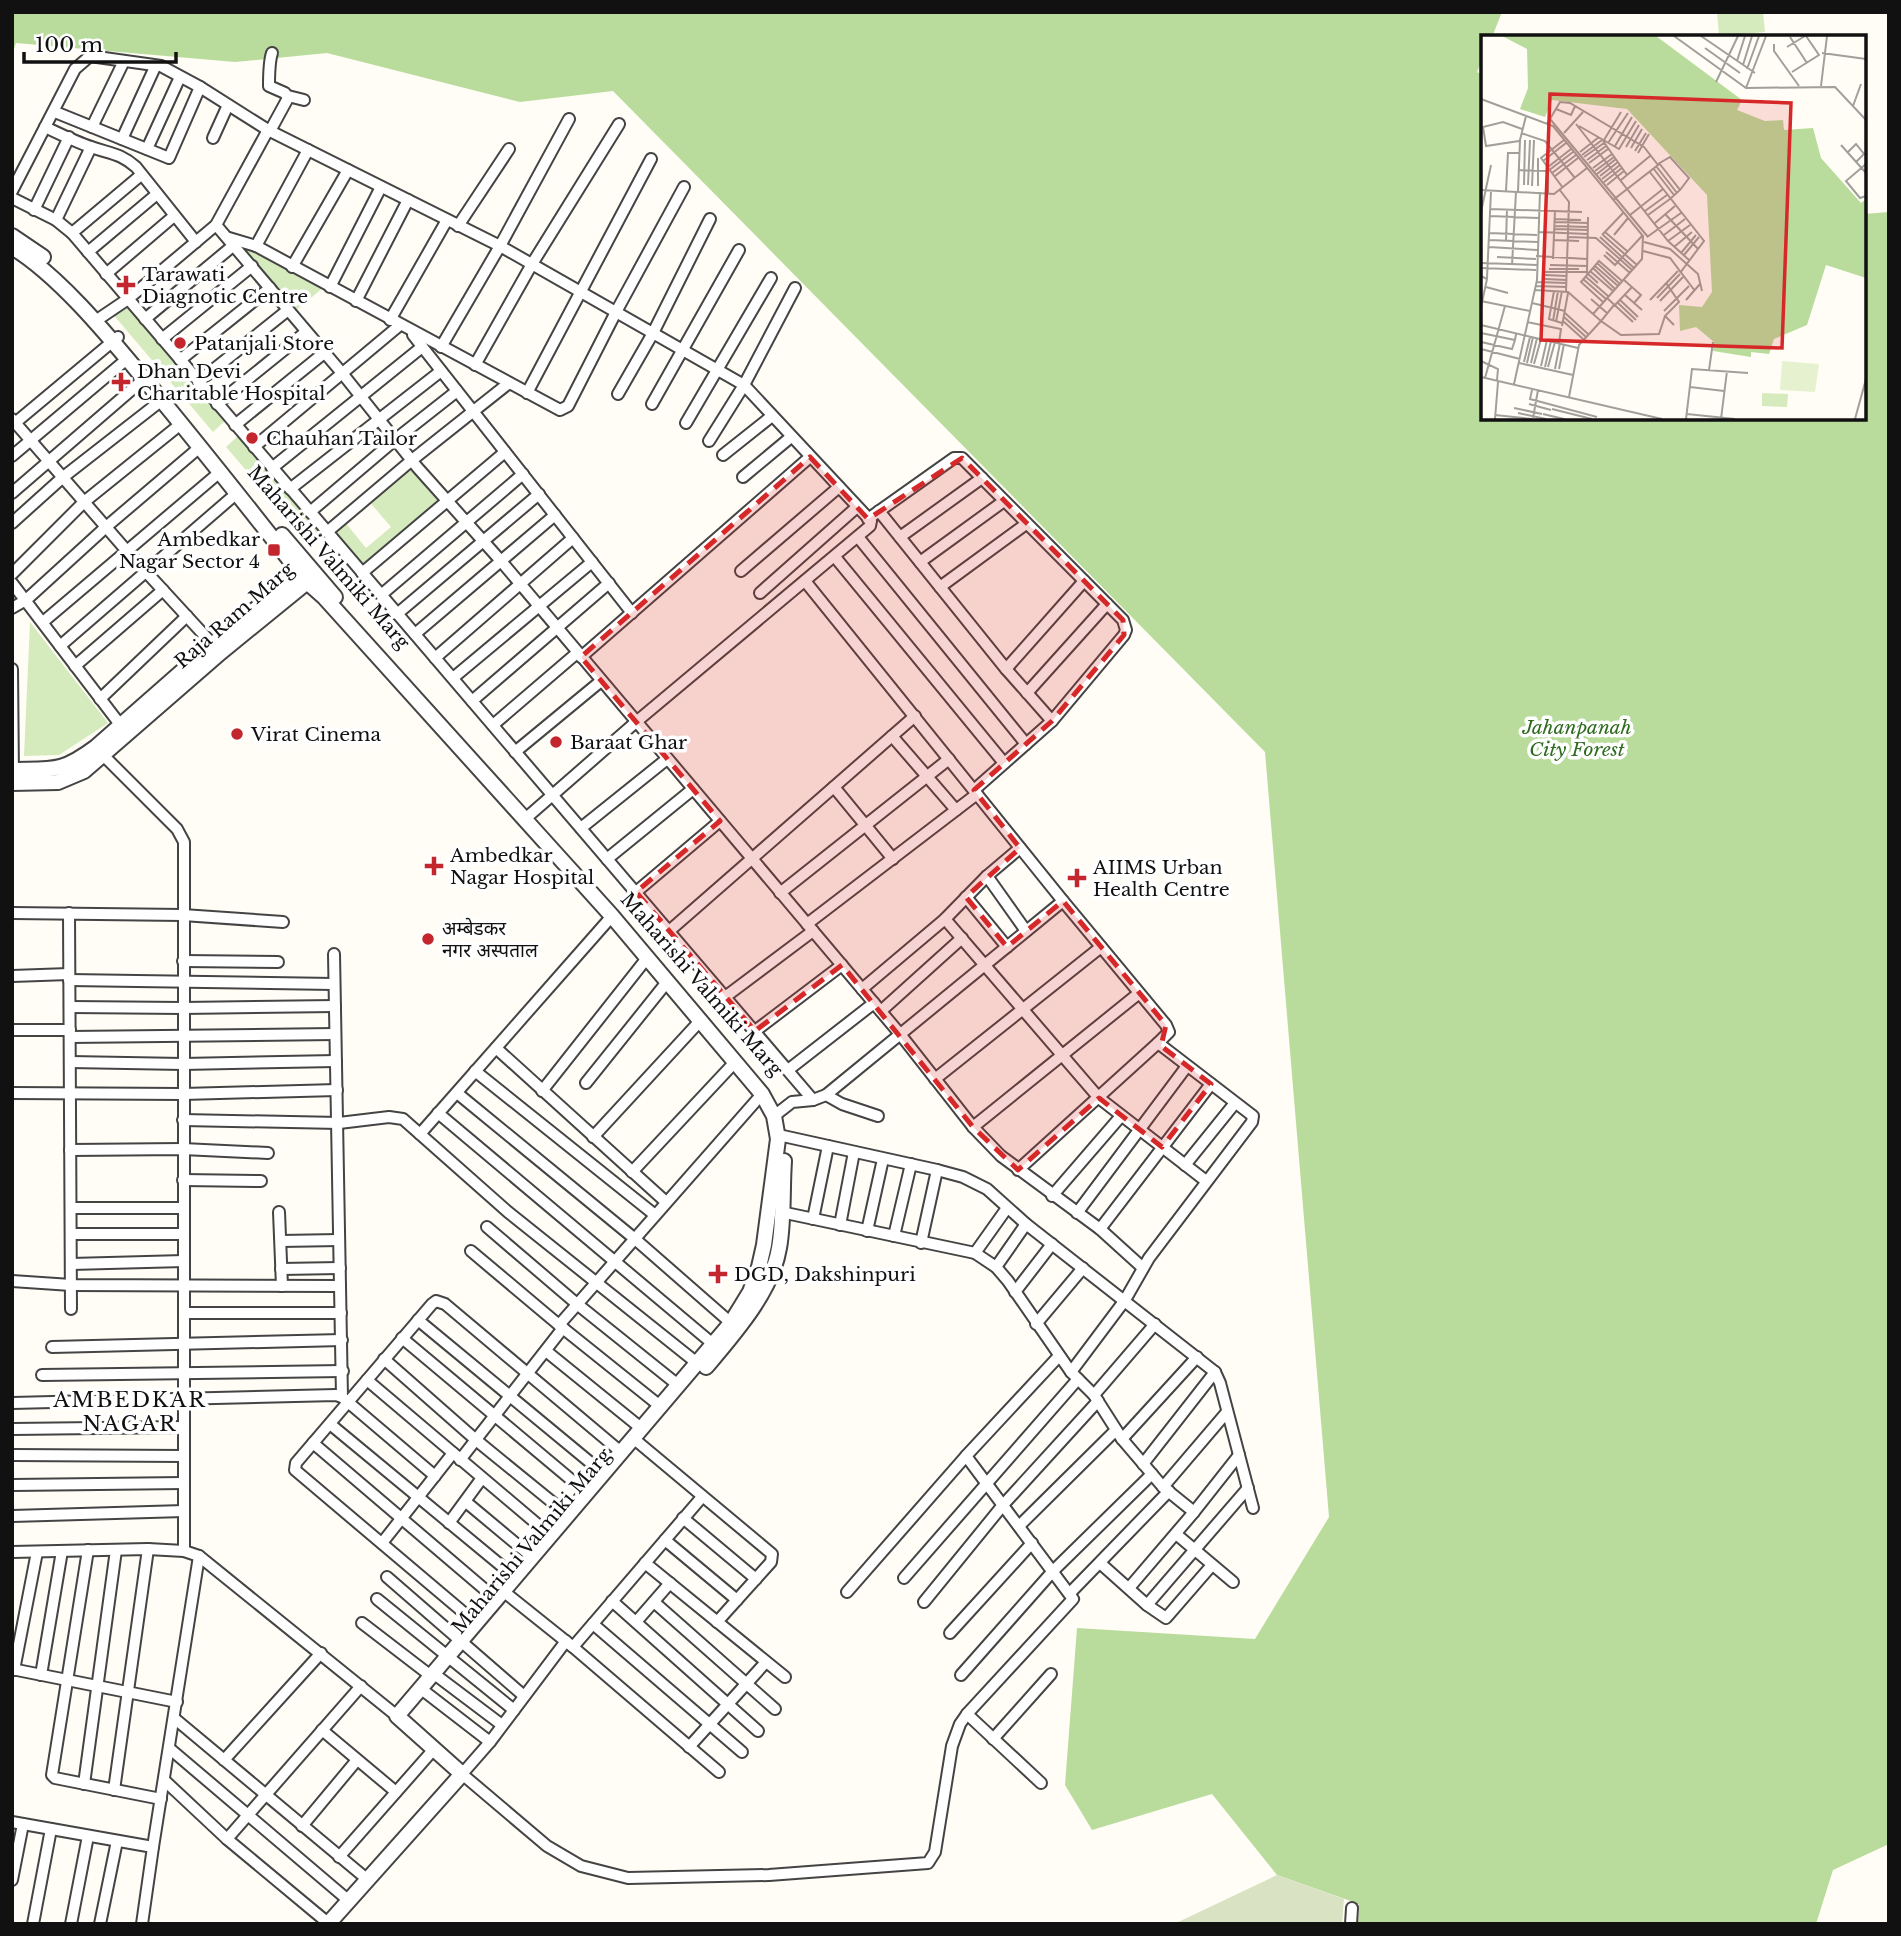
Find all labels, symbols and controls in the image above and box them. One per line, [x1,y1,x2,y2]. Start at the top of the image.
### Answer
scale bar [24,21,177,65]
text: 100 m [35,32,103,58]
inset map [1481,35,1866,420]
place label: Tarawati Diagnotic Centre [142,263,308,308]
marker: Tarawati Diagnotic Centre [116,275,136,295]
place label: Patanjali Store [194,332,334,355]
marker: Patanjali Store [172,335,188,351]
place label: Dhan Devi Charitable Hospital [137,360,325,405]
marker: Dhan Devi Charitable Hospital [111,372,131,392]
place label: Chauhan Tailor [266,427,417,450]
marker: Chauhan Tailor [244,430,260,446]
street label: Maharishi Valmiki Marg [243,461,415,654]
place label: Ambedkar Nagar Sector 4 [119,528,260,573]
marker: Ambedkar Nagar Sector 4 [266,542,282,558]
street label: Raja Ram Marg [170,557,299,673]
park label: Jahanpanah City Forest [1521,716,1632,761]
place label: Virat Cinema [250,723,382,746]
marker: Virat Cinema [229,726,245,742]
place label: Baraat Ghar [570,731,687,754]
marker: Baraat Ghar [548,734,564,750]
place label: Ambedkar Nagar Hospital [449,844,594,889]
marker: Ambedkar Nagar Hospital [424,856,444,876]
place label: AIIMS Urban Health Centre [1092,856,1230,901]
marker: AIIMS Urban Health Centre [1067,868,1087,888]
street label: Maharishi Valmiki Marg [616,888,788,1081]
place label: अम्बेडकर नगर अस्पताल [442,917,539,962]
marker: अम्बेडकर नगर अस्पताल [420,931,436,947]
place label: DGD, Dakshinpuri [734,1263,916,1286]
marker: DGD, Dakshinpuri [708,1264,728,1284]
district label: AMBEDKAR NAGAR [52,1387,207,1437]
street label: Maharishi Valmiki Marg [447,1443,616,1639]

